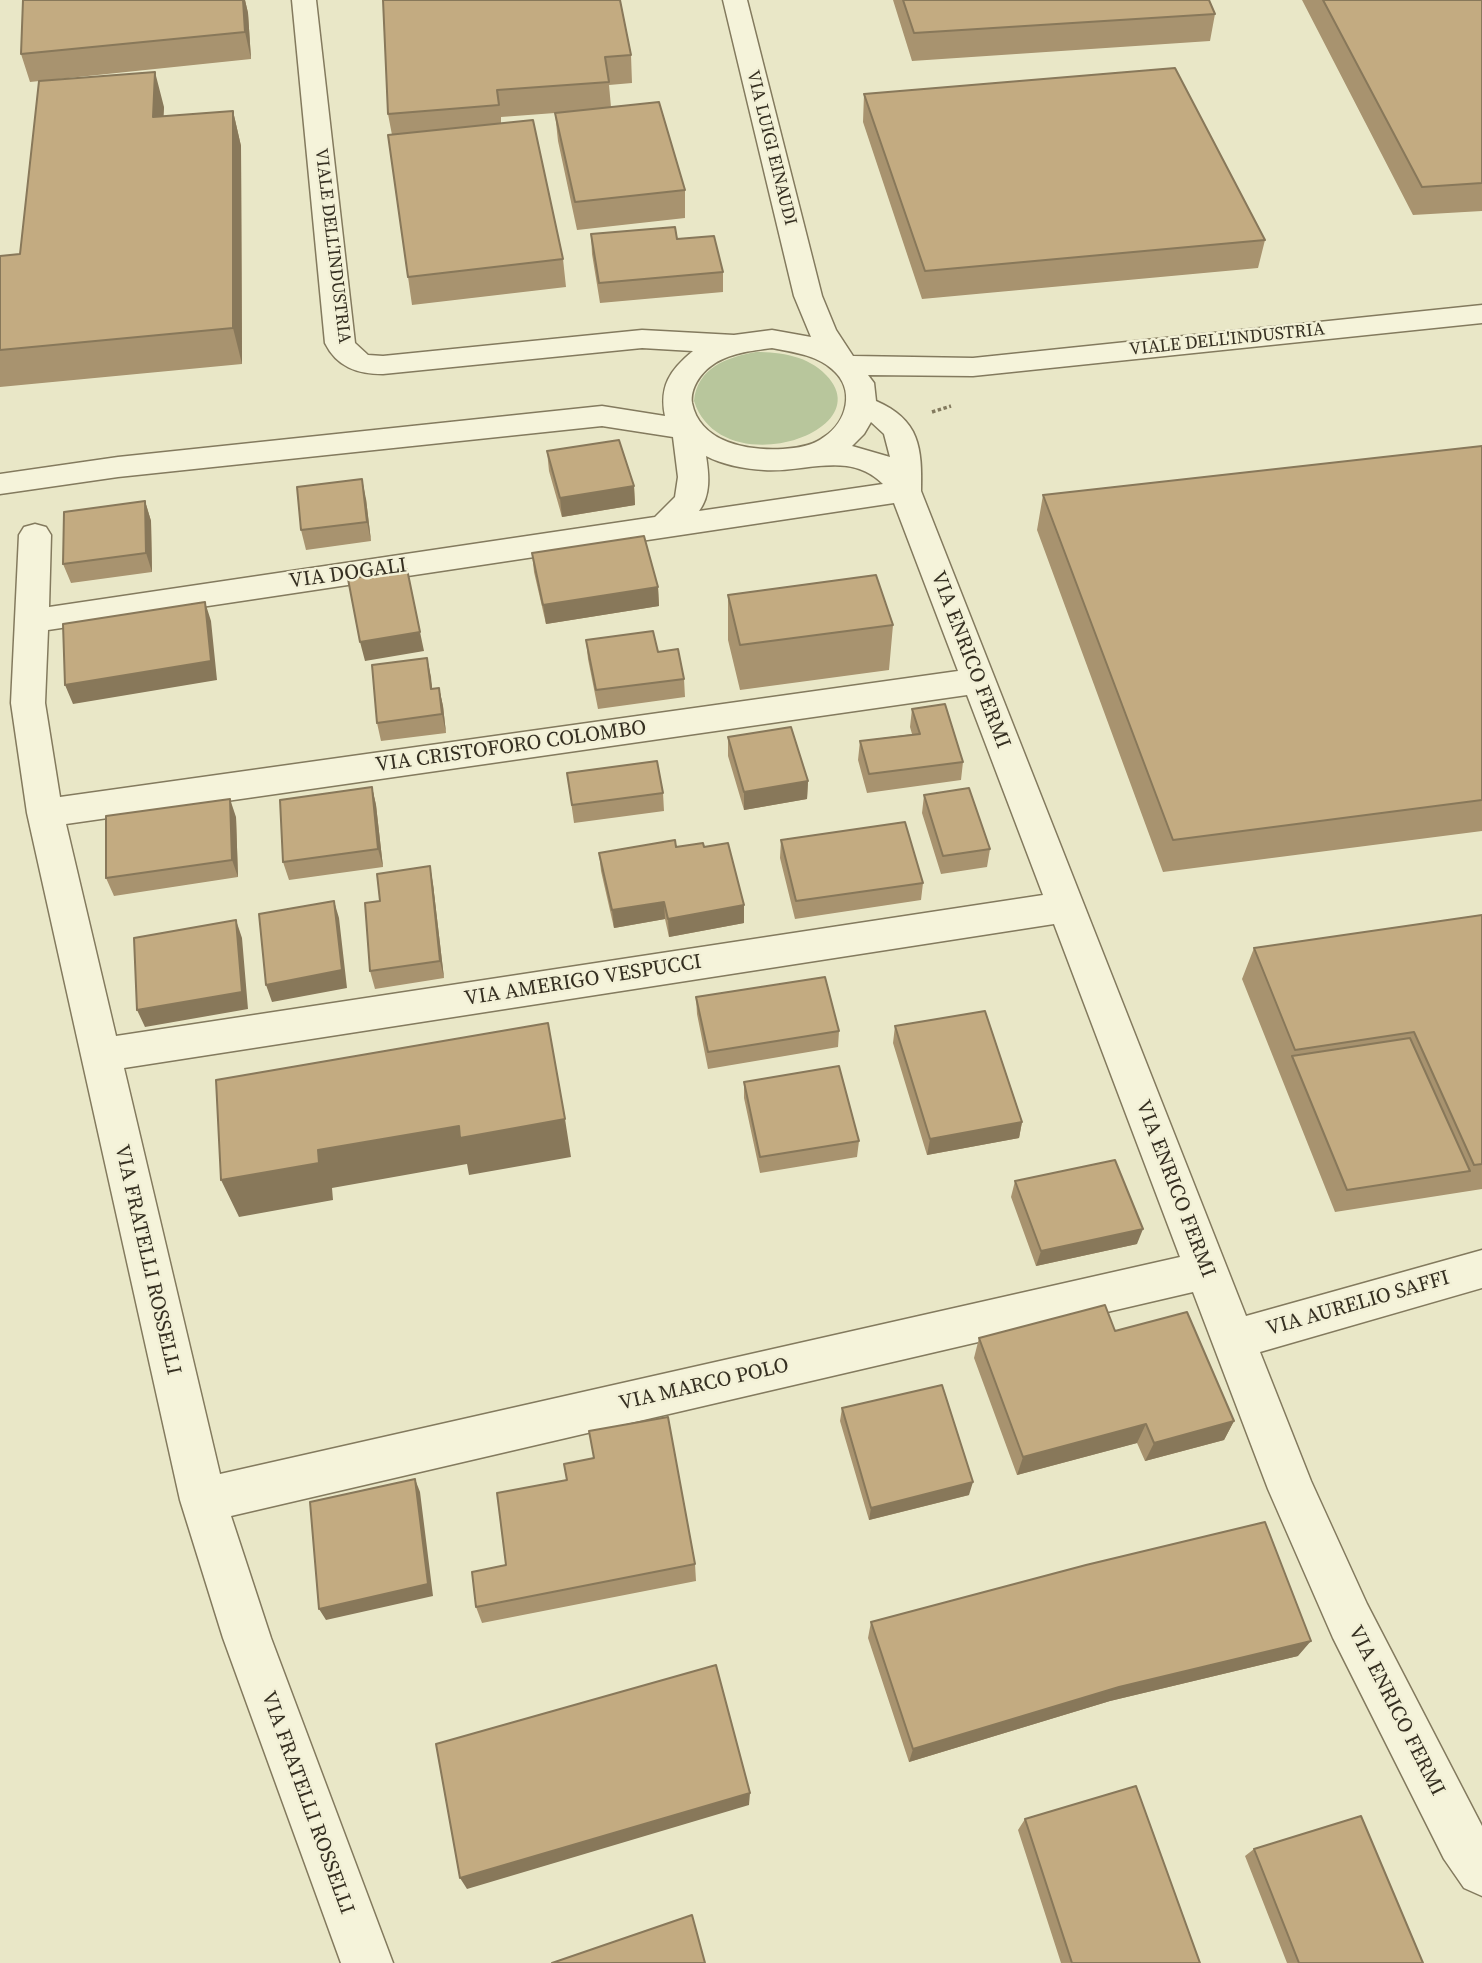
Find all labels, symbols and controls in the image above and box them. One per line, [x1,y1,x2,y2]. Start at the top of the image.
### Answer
street label: VIA LUIGI EINAUDI [741,68,801,228]
street label: VIALE DELL'INDUSTRIA [309,147,355,345]
street label: VIALE DELL'INDUSTRIA [1128,319,1326,361]
street label: VIA DOGALI [287,553,409,595]
street label: VIA ENRICO FERMI [925,568,1015,752]
street label: VIA CRISTOFORO COLOMBO [374,716,648,778]
street label: VIA AMERIGO VESPUCCI [463,950,703,1012]
street label: VIA ENRICO FERMI [1130,1097,1220,1281]
street label: VIA FRATELLI ROSSELLI [108,1142,186,1378]
street label: VIA AURELIO SAFFI [1264,1266,1452,1342]
street label: VIA MARCO POLO [617,1353,791,1417]
street label: VIA ENRICO FERMI [1342,1622,1450,1800]
street label: VIA FRATELLI ROSSELLI [255,1688,359,1918]

